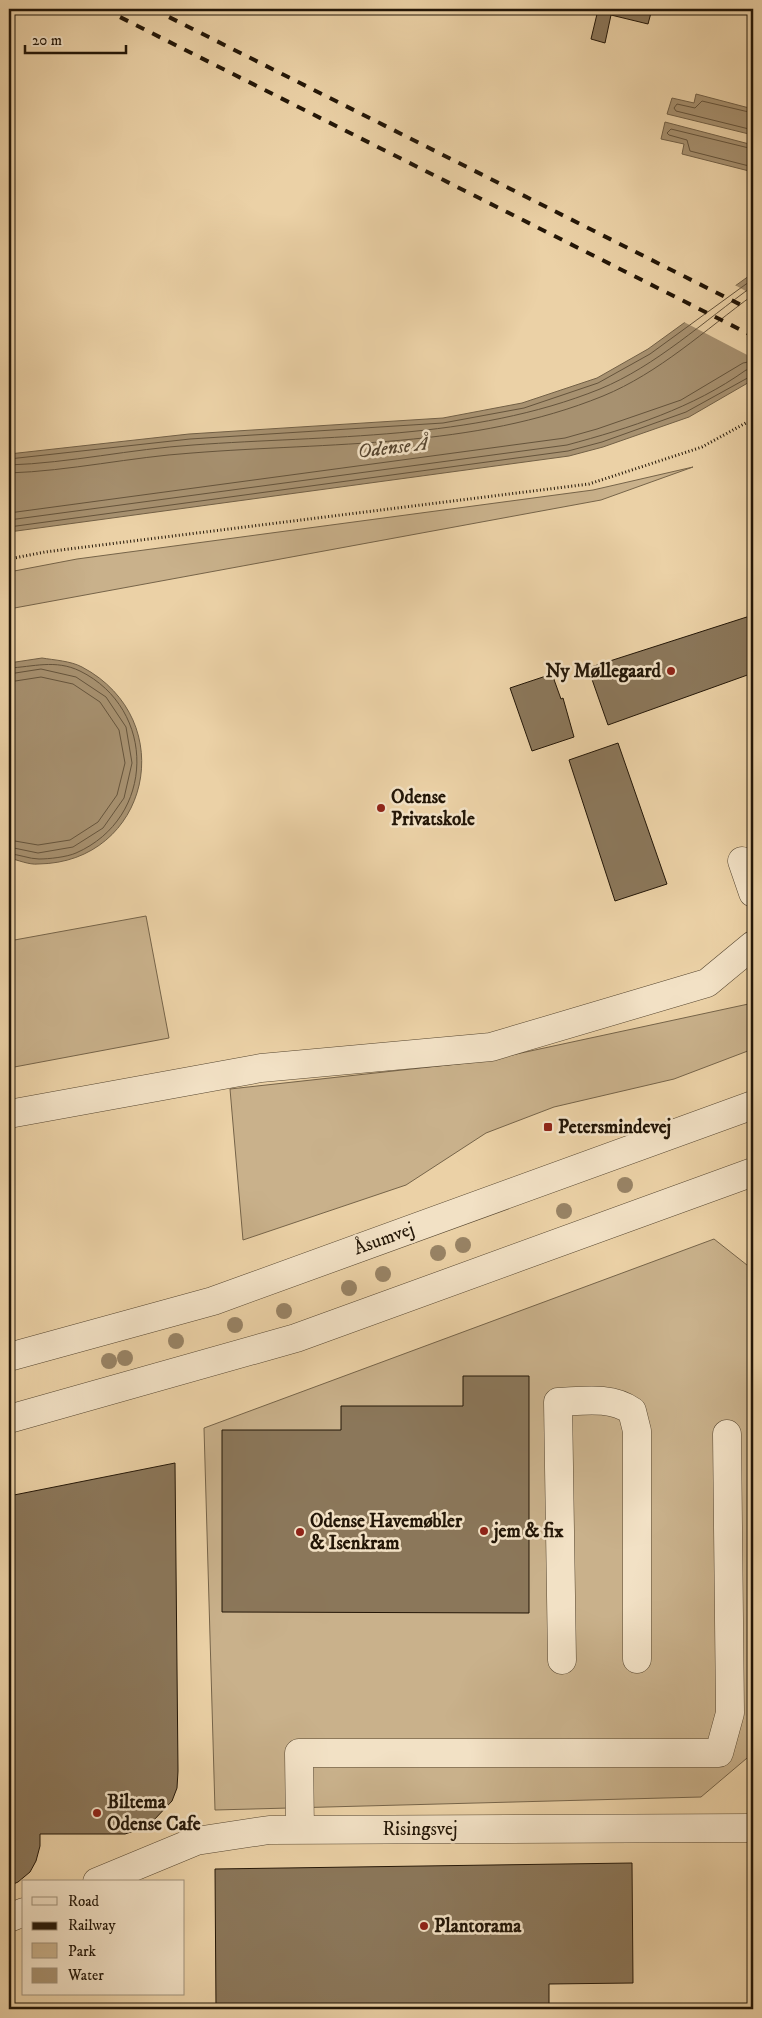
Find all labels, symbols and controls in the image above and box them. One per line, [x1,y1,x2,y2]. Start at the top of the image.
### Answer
scale bar [25,22,126,54]
text: 20 m [32,31,62,50]
water label: Odense Å [356,431,431,465]
place label: Ny Møllegaard [545,660,662,683]
marker: Ny Møllegaard [665,665,677,677]
place label: Odense Privatskole [391,786,475,831]
marker: Odense Privatskole [375,802,387,814]
place label: Petersmindevej [558,1116,671,1140]
marker: Petersmindevej [542,1121,554,1133]
street label: Åsumvej [350,1216,417,1260]
place label: Odense Havemøbler & Isenkram [310,1510,463,1555]
place label: jem & fix [491,1520,564,1544]
marker: jem & fix [478,1525,490,1537]
marker: Odense Havemøbler & Isenkram [294,1526,306,1538]
place label: Biltema Odense Cafe [107,1791,201,1836]
marker: Biltema Odense Cafe [91,1807,103,1819]
street label: Risingsvej [382,1818,458,1841]
legend [22,1880,185,1996]
text: Road [68,1892,100,1911]
place label: Plantorama [434,1915,522,1938]
text: Railway [68,1916,116,1935]
marker: Plantorama [418,1920,430,1932]
text: Park [68,1942,97,1961]
text: Water [67,1966,104,1985]

